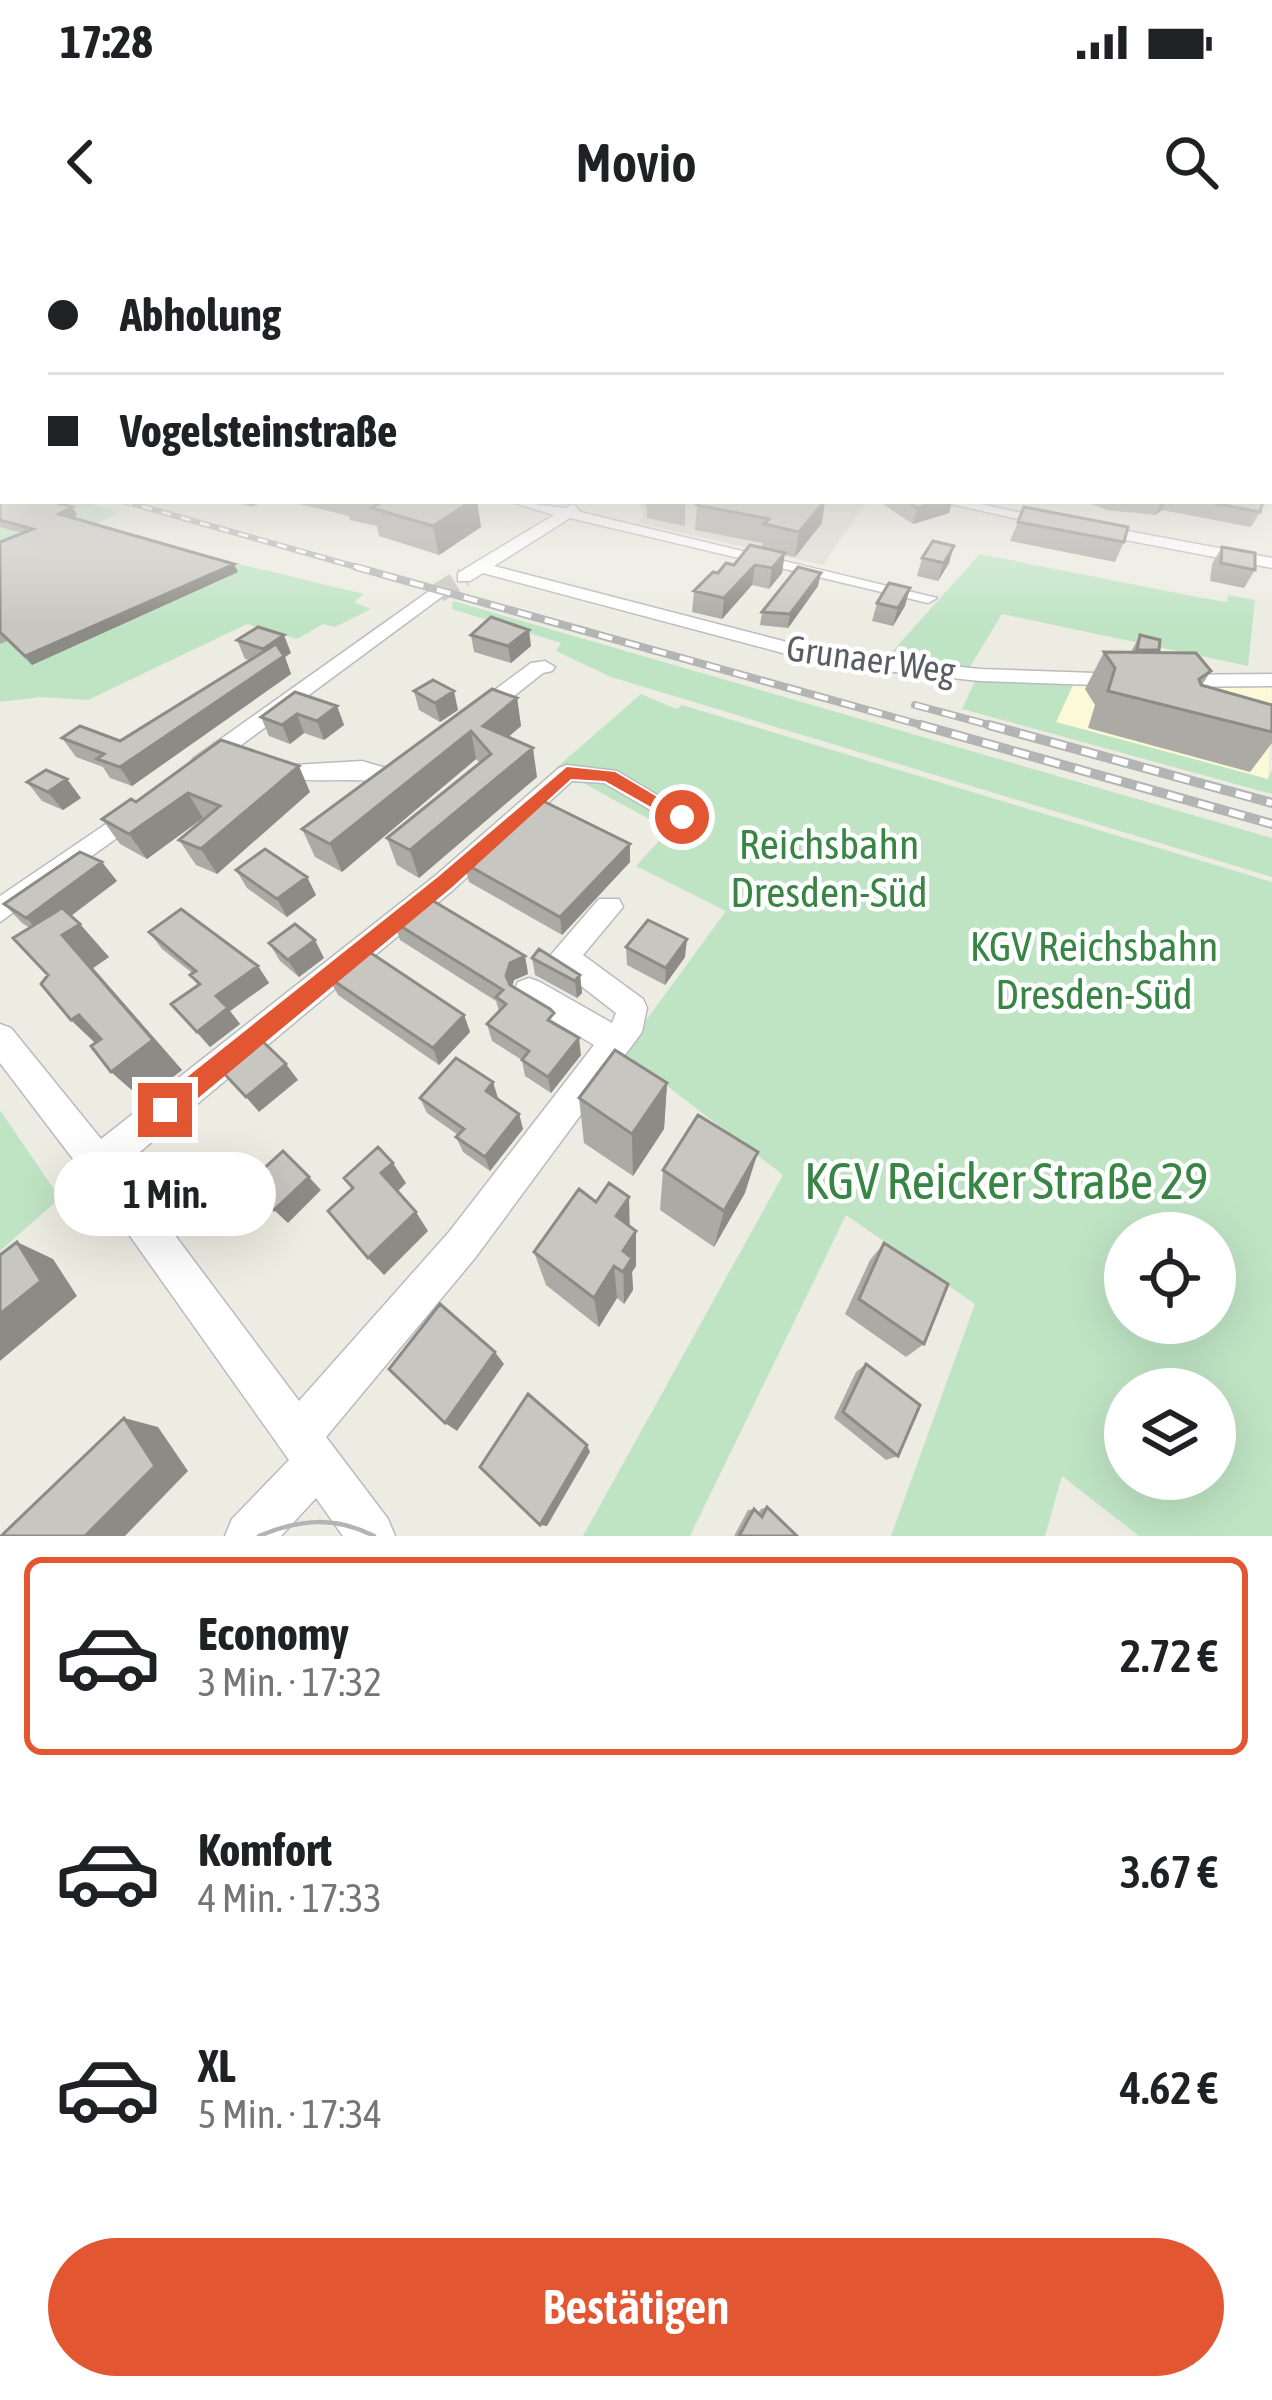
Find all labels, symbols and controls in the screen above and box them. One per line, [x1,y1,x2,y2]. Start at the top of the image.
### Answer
text: 17:28 [60,16,153,68]
icon: back [48,129,114,195]
icon: search [1158,129,1224,195]
text: Movio [575,132,697,193]
text: Abholung [120,289,281,341]
text: Vogelsteinstraße [120,405,397,457]
street label: Grunaer Weg [784,626,959,692]
route start [655,790,709,844]
park label: Reichsbahn Dresden-Süd [730,820,928,916]
park label: KGV Reichsbahn Dresden-Süd [970,922,1218,1018]
route end [138,1083,192,1137]
park label: KGV Reicker Straße 29 [804,1151,1208,1210]
callout: 1 Min. [54,1152,276,1236]
text: 1 Min. [123,1172,207,1216]
map controls [1104,1212,1236,1500]
button: locate [1104,1212,1236,1344]
button: layers [1104,1368,1236,1500]
icon: car [54,1602,162,1710]
text: Economy [198,1608,349,1660]
text: 2.72 € [1120,1630,1218,1682]
text: 3 Min. · 17:32 [198,1660,382,1704]
icon: car [54,1818,162,1926]
text: Komfort [198,1824,332,1876]
text: 3.67 € [1120,1846,1218,1898]
text: 4 Min. · 17:33 [198,1876,382,1920]
icon: car [54,2034,162,2142]
text: XL [198,2040,236,2092]
text: 4.62 € [1120,2062,1218,2114]
text: 5 Min. · 17:34 [198,2092,382,2136]
button: Bestätigen [48,2238,1224,2376]

